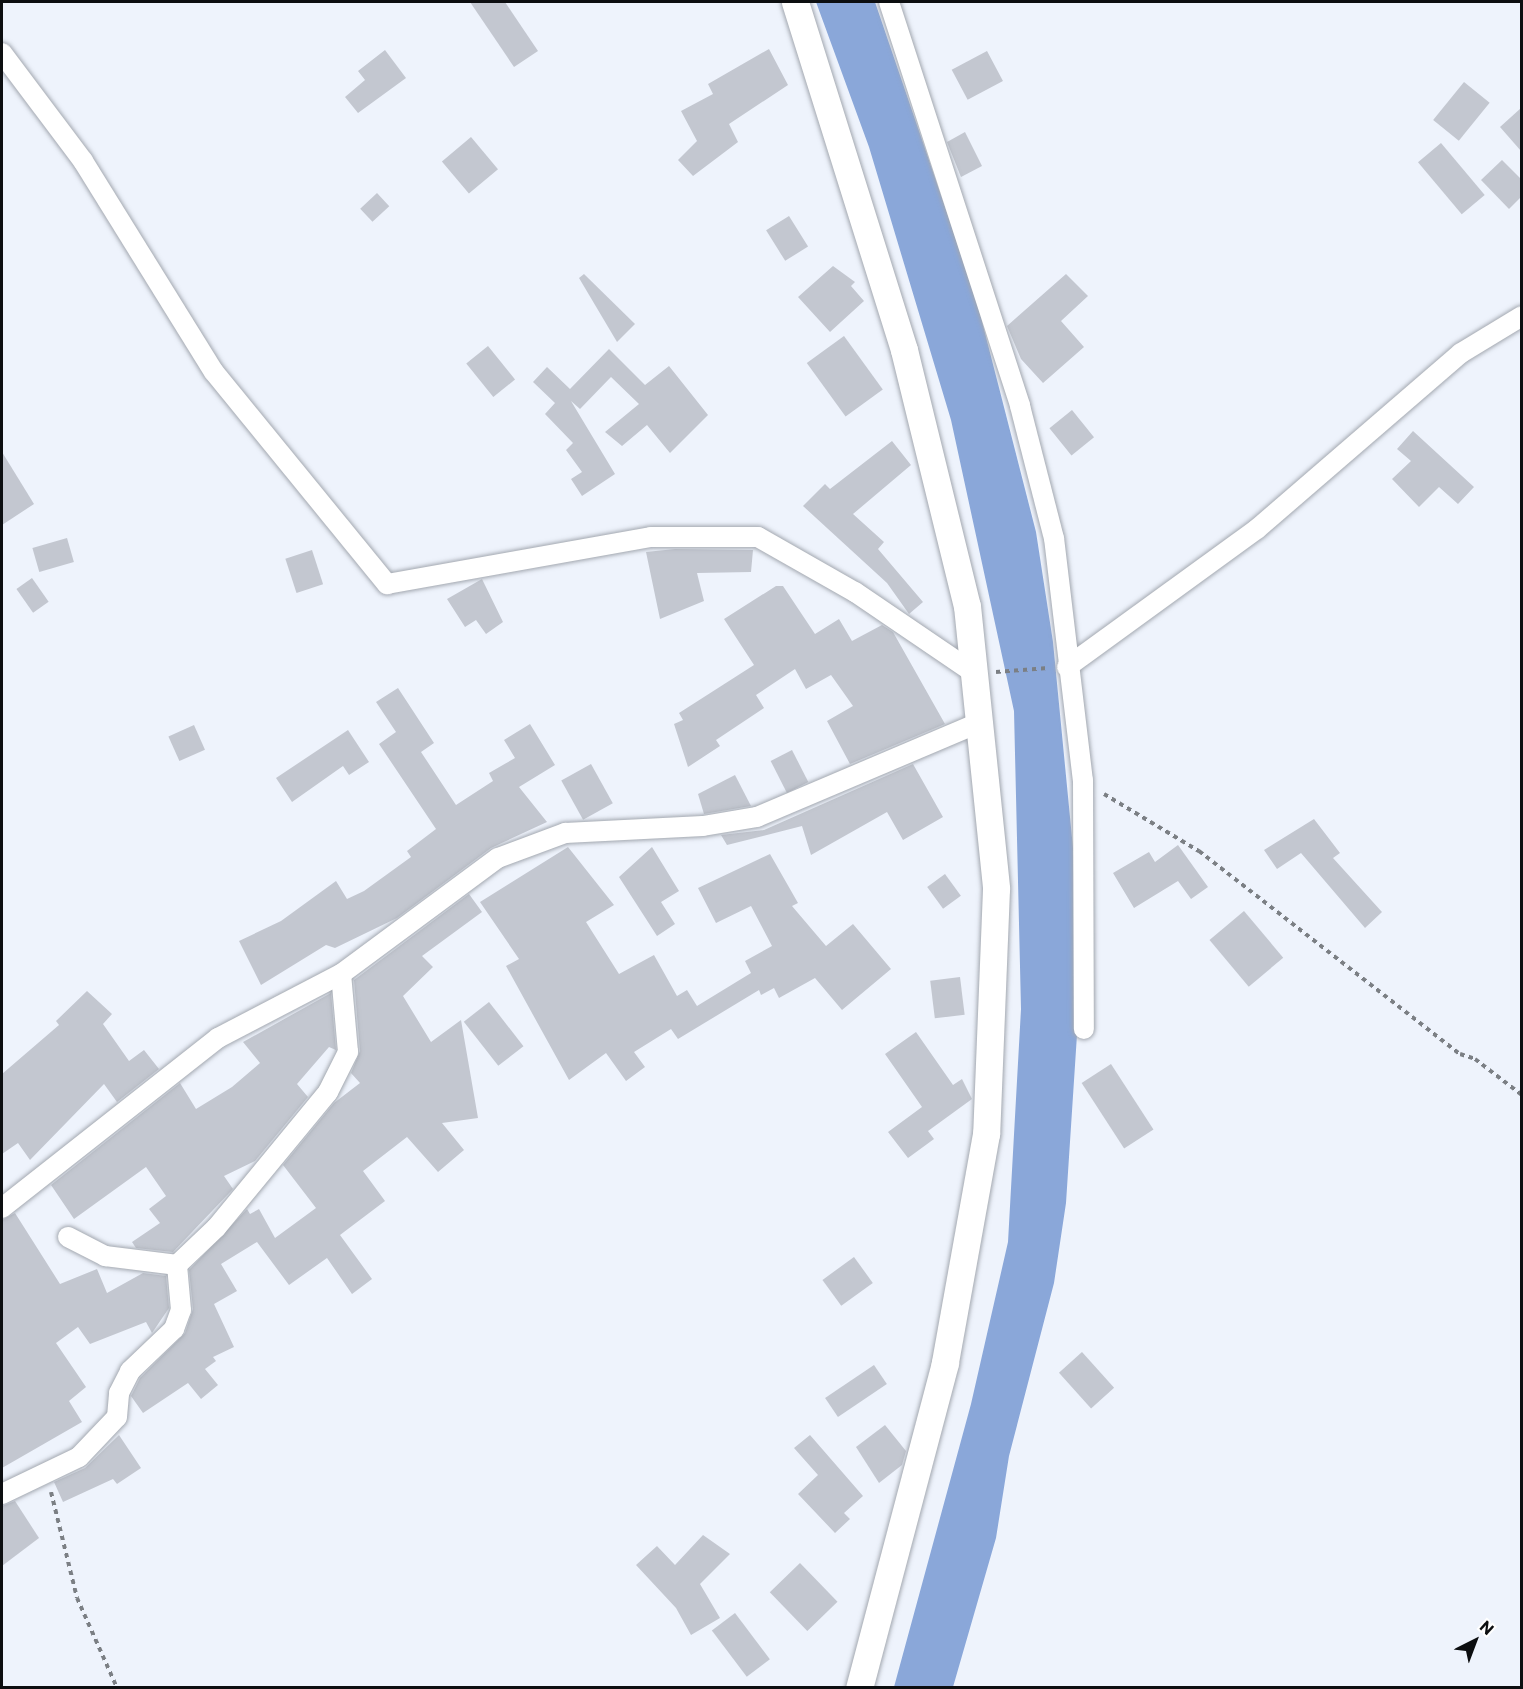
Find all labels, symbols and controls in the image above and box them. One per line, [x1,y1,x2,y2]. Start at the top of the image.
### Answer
north arrow [1445,1611,1505,1671]
text: N [1477,1616,1498,1638]

